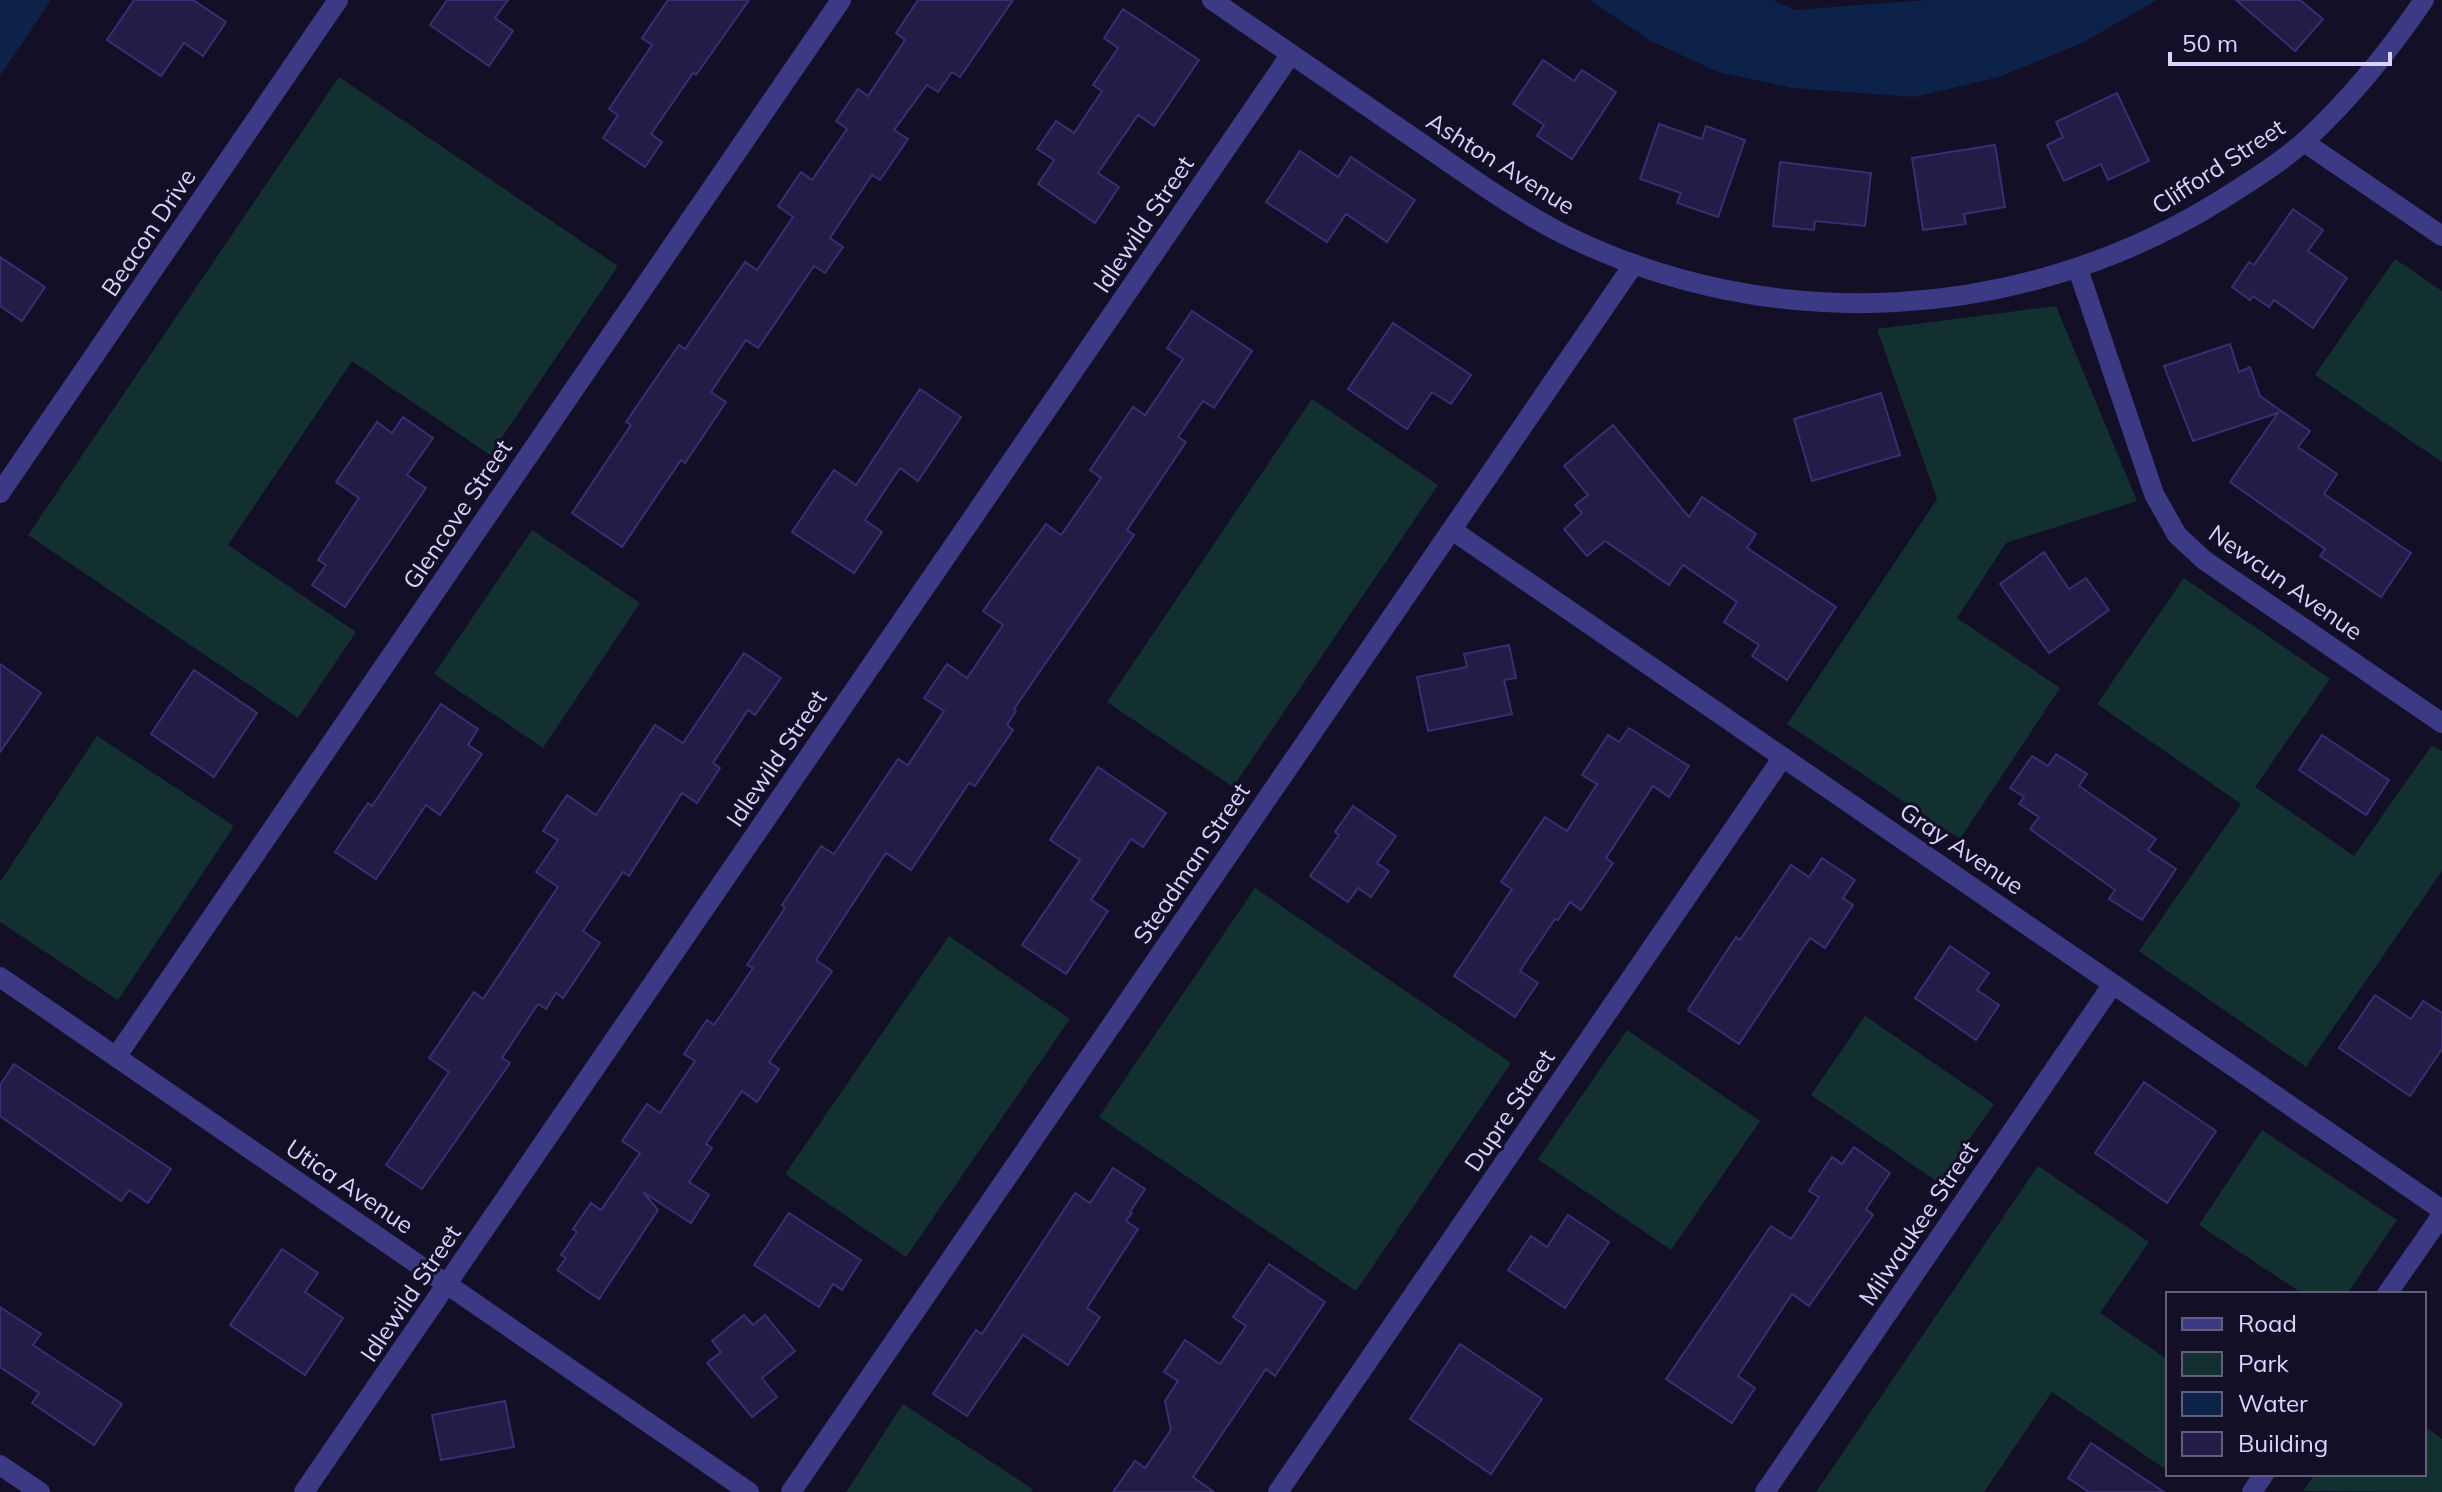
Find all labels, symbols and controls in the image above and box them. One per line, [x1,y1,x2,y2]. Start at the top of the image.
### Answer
scale bar [2170,16,2390,66]
text: 50 m [2182,28,2238,58]
street label: Ashton Avenue [1421,105,1581,221]
street label: Clifford Street [2146,112,2290,220]
street label: Idlewild Street [1086,150,1200,298]
street label: Beacon Drive [94,162,202,302]
street label: Glencove Street [396,434,518,594]
street label: Newcun Avenue [2203,518,2369,646]
street label: Idlewild Street [719,684,833,832]
street label: Steadman Street [1126,777,1256,949]
street label: Gray Avenue [1894,796,2030,900]
street label: Dupre Street [1457,1043,1561,1177]
street label: Utica Avenue [280,1132,420,1240]
street label: Milwaukee Street [1852,1135,1984,1311]
street label: Idlewild Street [353,1219,467,1367]
legend [2166,1292,2426,1476]
text: Road [2238,1308,2297,1338]
text: Park [2238,1348,2289,1378]
text: Water [2238,1388,2308,1418]
text: Building [2238,1428,2328,1458]

